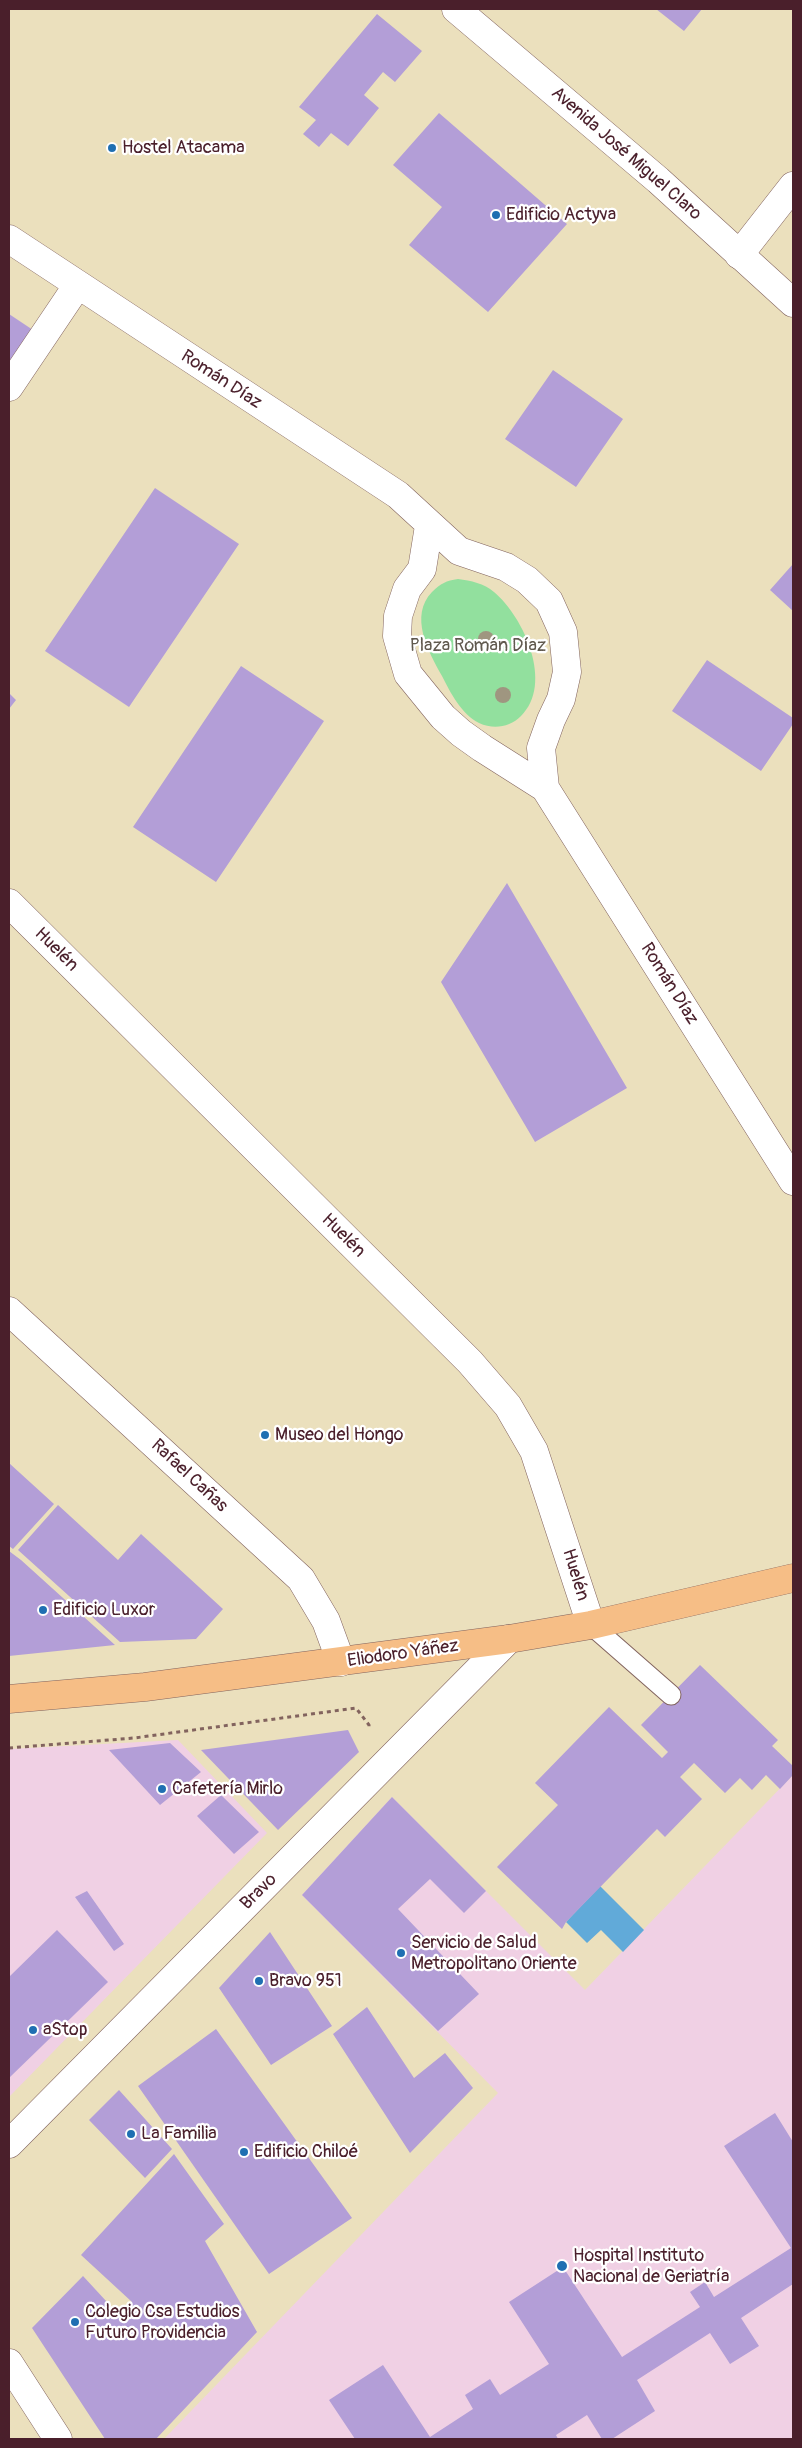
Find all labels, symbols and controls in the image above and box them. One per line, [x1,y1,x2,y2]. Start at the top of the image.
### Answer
street label: Avenida José Miguel Claro [546,83,706,225]
place label: Hostel Atacama [122,137,245,159]
marker: Hostel Atacama [106,142,118,154]
place label: Edificio Actyva [506,204,616,226]
marker: Edificio Actyva [490,209,502,221]
street label: Román Díaz [176,346,266,414]
park label: Plaza Román Díaz [410,635,546,657]
street label: Huelén [29,923,83,977]
street label: Román Díaz [635,939,703,1029]
street label: Huelén [316,1209,370,1263]
place label: Museo del Hongo [275,1424,403,1446]
marker: Museo del Hongo [259,1429,271,1441]
street label: Rafael Cañas [146,1435,232,1517]
street label: Huelén [557,1546,593,1604]
place label: Edificio Luxor [53,1599,155,1621]
marker: Edificio Luxor [37,1604,49,1616]
street label: Eliodoro Yáñez [346,1636,460,1672]
place label: Cafetería Mirlo [172,1778,283,1800]
marker: Cafetería Mirlo [156,1783,168,1795]
street label: Bravo [236,1869,282,1915]
place label: Servicio de Salud Metropolitano Oriente [411,1932,577,1975]
marker: Servicio de Salud Metropolitano Oriente [395,1947,407,1959]
place label: Bravo 951 [269,1970,342,1992]
marker: Bravo 951 [253,1975,265,1987]
place label: aStop [43,2019,87,2041]
marker: aStop [27,2024,39,2036]
place label: La Familia [141,2123,217,2145]
marker: La Familia [125,2128,137,2140]
place label: Edificio Chiloé [254,2141,358,2163]
marker: Edificio Chiloé [238,2146,250,2158]
place label: Hospital Instituto Nacional de Geriatría [573,2245,729,2288]
marker: Hospital Instituto Nacional de Geriatría [555,2259,569,2273]
place label: Colegio Csa Estudios Futuro Providencia [85,2301,240,2344]
marker: Colegio Csa Estudios Futuro Providencia [69,2316,81,2328]

